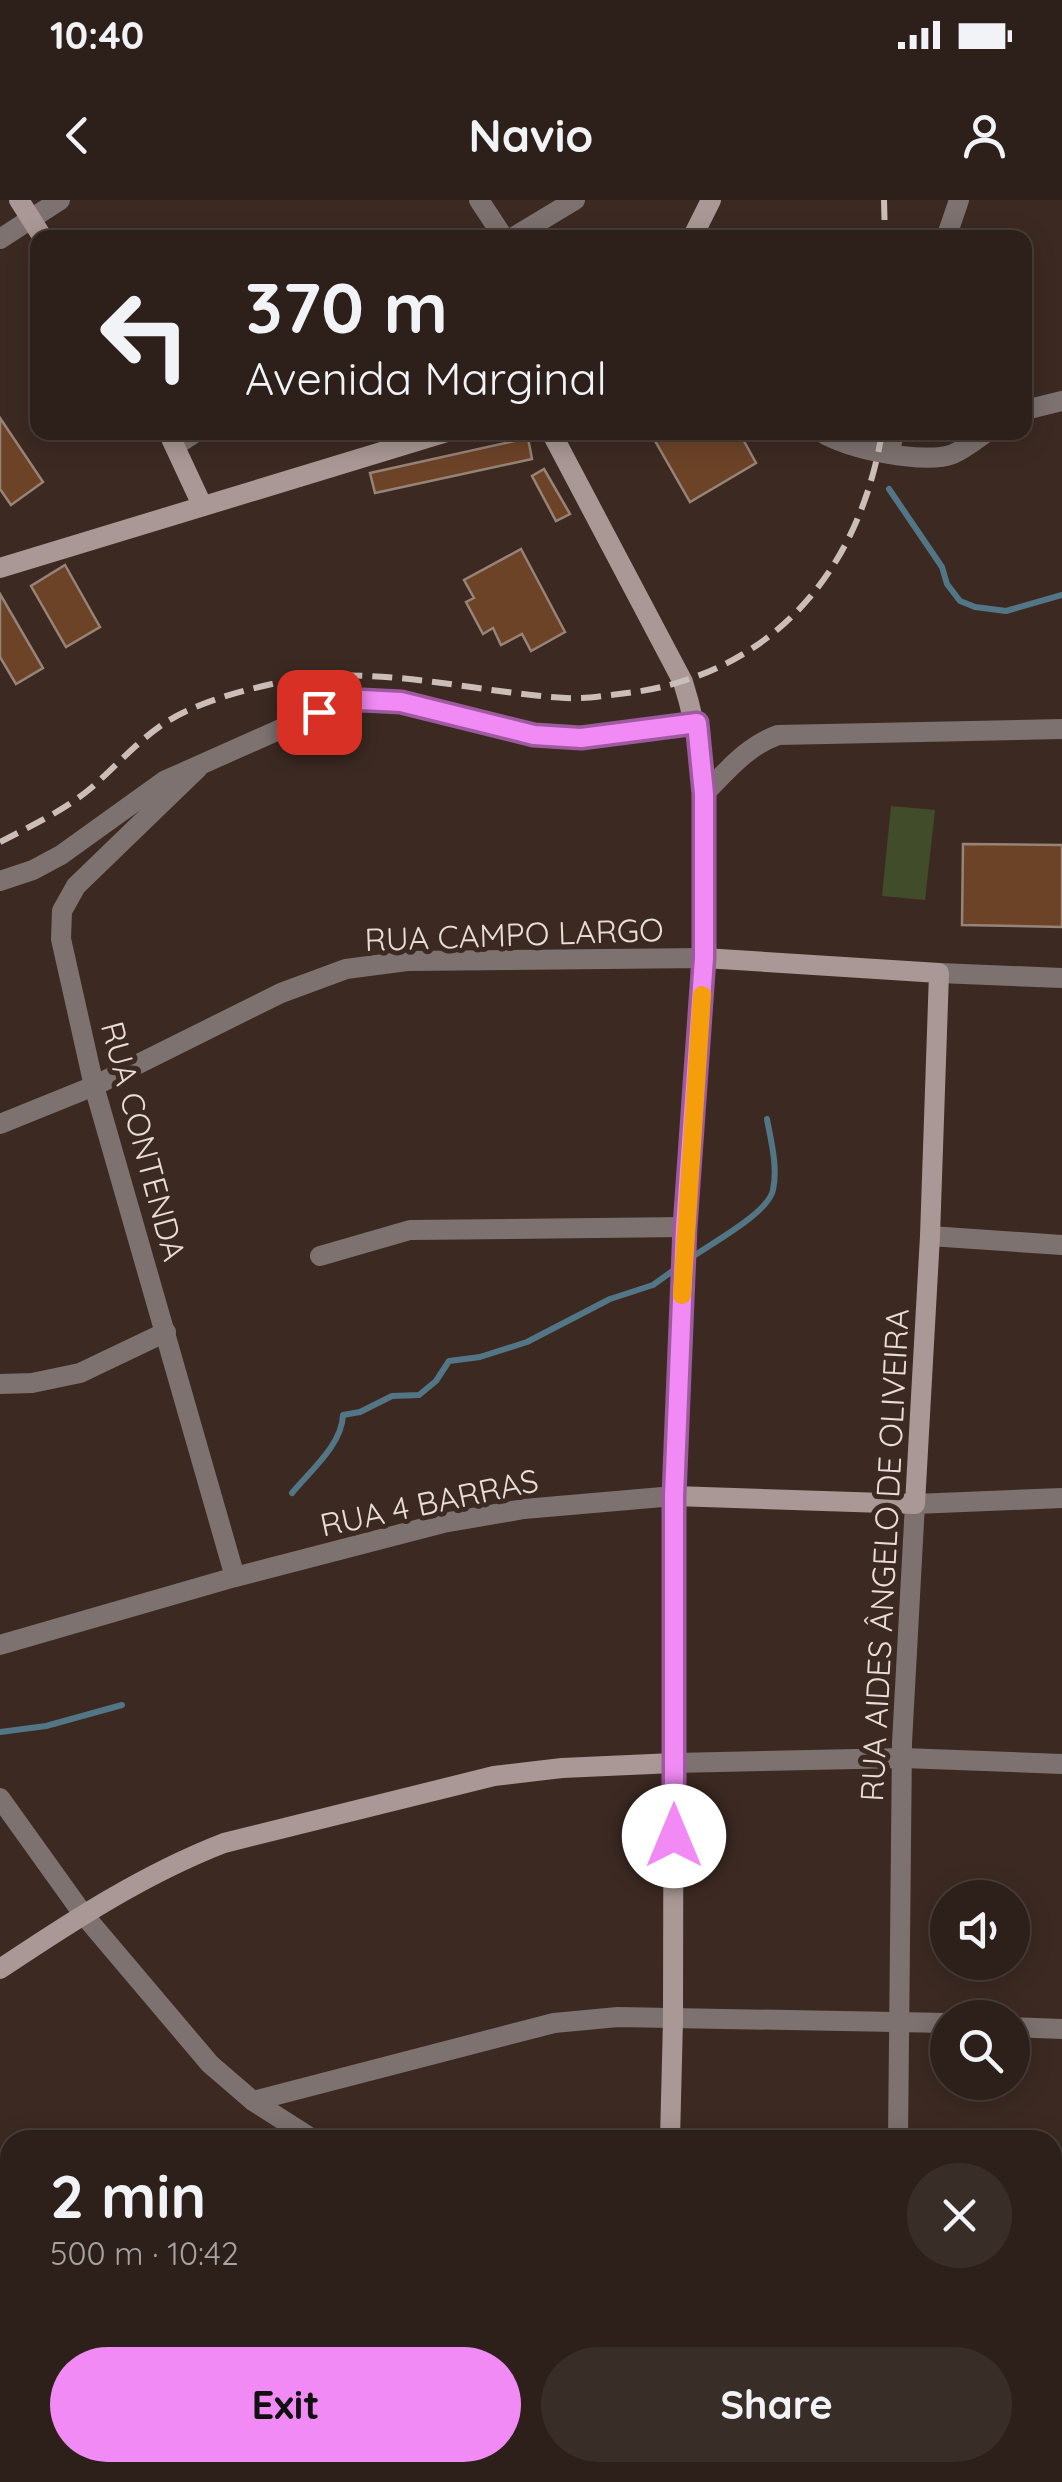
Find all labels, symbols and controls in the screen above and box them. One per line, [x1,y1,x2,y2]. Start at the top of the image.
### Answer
text: 10:40 [50,11,144,59]
text: Navio [469,107,593,163]
icon: back [50,108,105,163]
icon: person [957,108,1012,163]
text: 370 m [245,263,448,351]
icon: left [80,270,210,400]
text: Avenida Marginal [245,350,607,406]
pin [277,670,362,755]
icon: arrive [292,685,347,740]
street label: RUA CAMPO LARGO [364,909,664,959]
street label: RUA CONTENDA [93,1017,195,1265]
street label: RUA AIDES ÂNGELO DE OLIVEIRA [851,1308,917,1802]
street label: RUA 4 BARRAS [316,1459,542,1545]
position arrow [622,1784,726,1888]
map controls [930,1880,1030,2100]
button: sound [930,1880,1030,1980]
button: search [930,2000,1030,2100]
text: 2 min [50,2158,206,2233]
button: close [907,2163,1012,2268]
text: 500 m · 10:42 [50,2233,239,2273]
button: Exit [50,2347,521,2462]
button: Share [541,2347,1012,2462]

